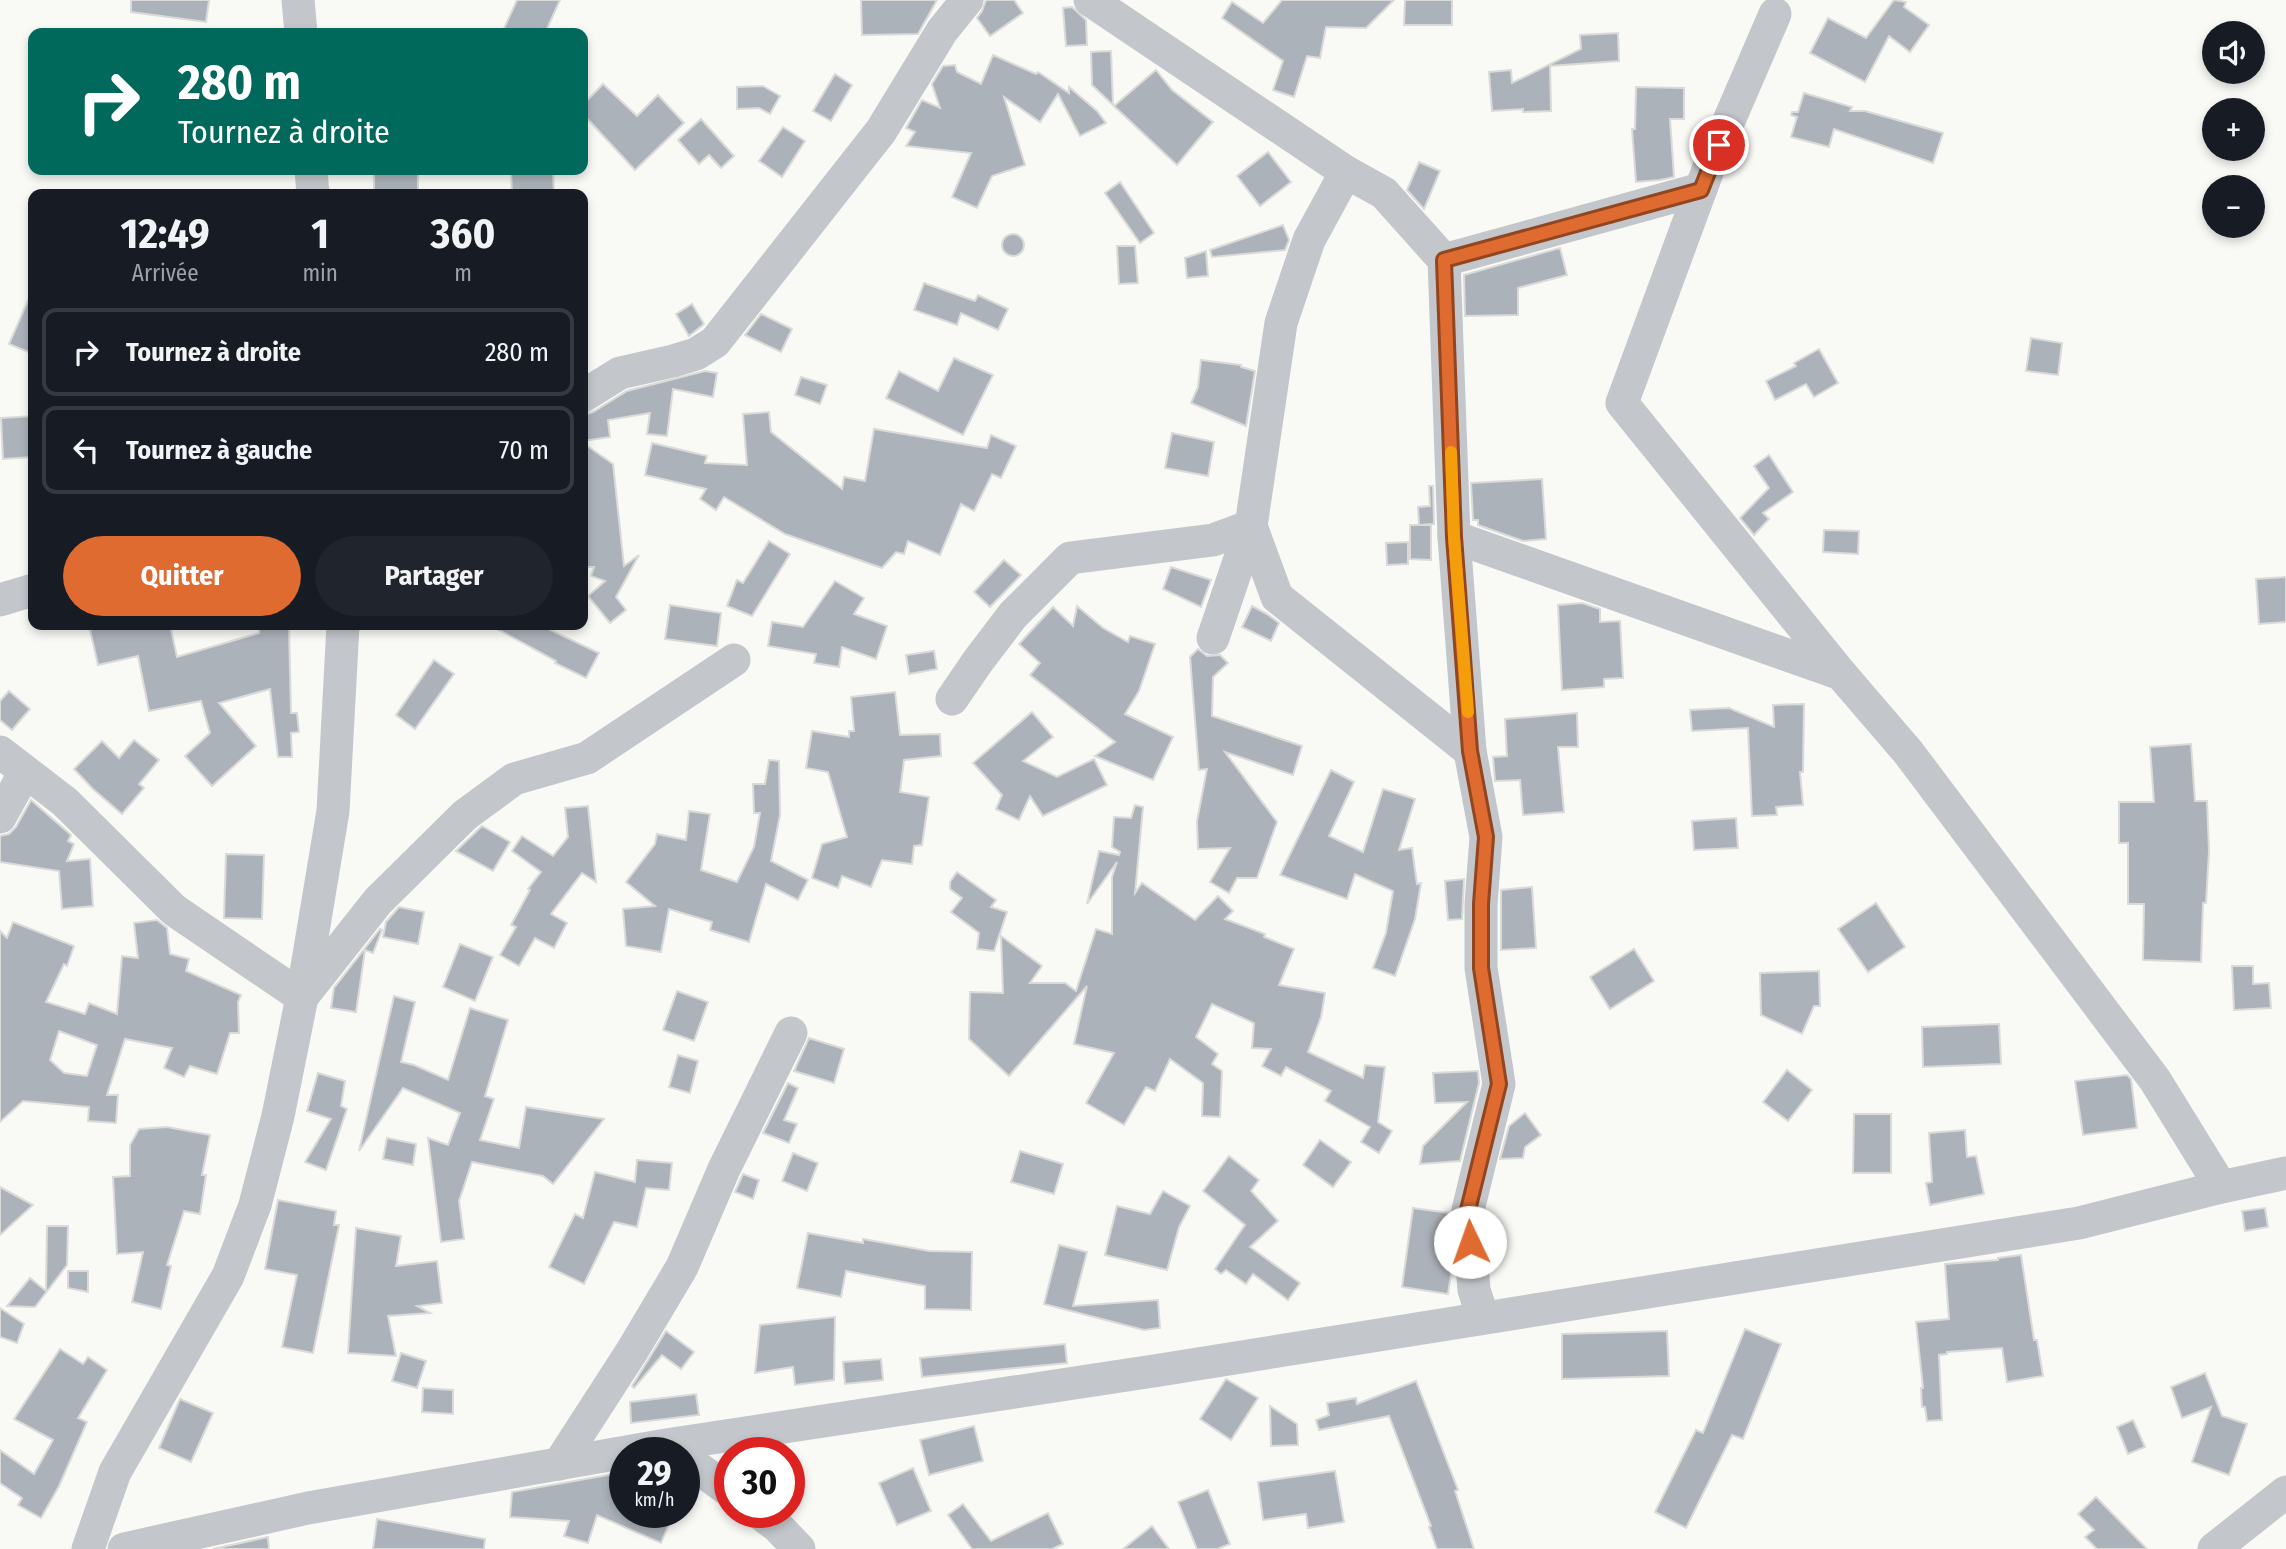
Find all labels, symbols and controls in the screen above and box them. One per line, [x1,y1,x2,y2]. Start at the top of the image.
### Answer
map controls [2202,21,2265,238]
button: sound [2202,21,2265,84]
text: 280 m [178,53,301,112]
icon: right [63,56,154,147]
button: + [2202,98,2265,161]
text: Tournez à droite [178,113,390,151]
pin [1689,115,1749,175]
icon: arrive [1700,126,1738,164]
button: − [2202,175,2265,238]
text: 12:49 [121,209,210,259]
text: 1 [311,209,329,259]
text: 360 [431,209,495,259]
text: Arrivée [132,259,199,287]
text: min [302,259,338,287]
text: m [454,259,472,287]
icon: right [67,333,105,371]
text: Tournez à droite [126,337,301,368]
text: 280 m [485,337,549,368]
icon: left [67,431,105,469]
text: Tournez à gauche [126,435,312,466]
text: 70 m [499,435,549,466]
button: Quitter [63,536,301,616]
button: Partager [315,536,553,616]
position arrow [1433,1205,1507,1279]
speed limit sign: 30 [714,1437,805,1528]
text: 29 [637,1452,672,1494]
text: km/h [634,1489,675,1511]

